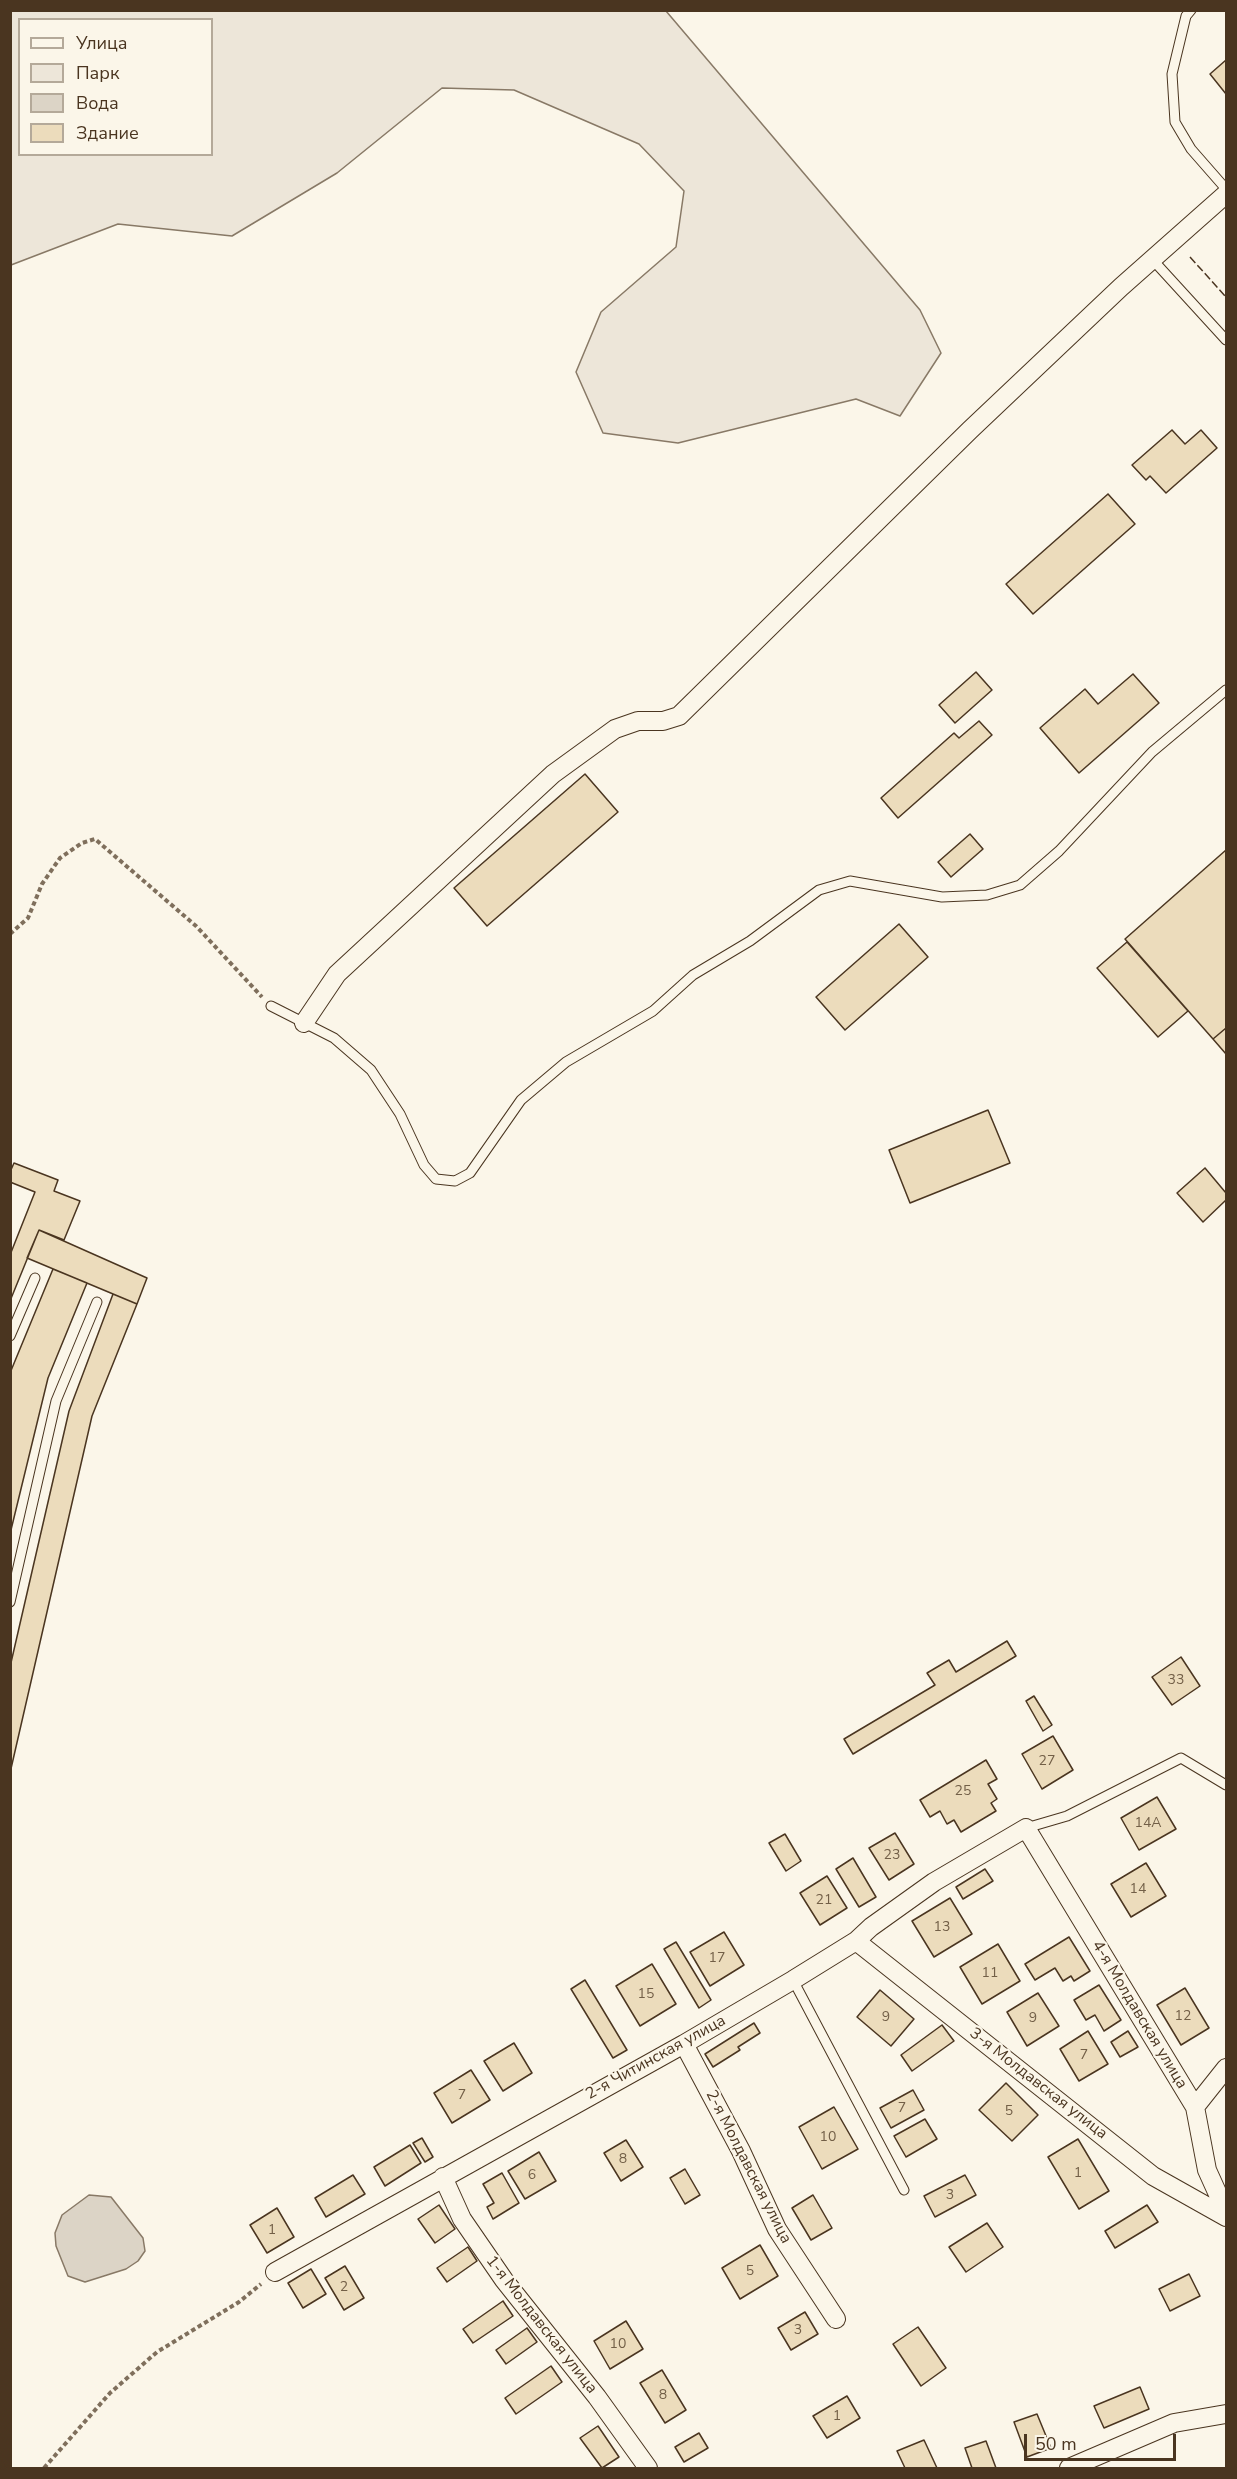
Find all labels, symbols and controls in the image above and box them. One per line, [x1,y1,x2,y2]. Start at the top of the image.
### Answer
legend [18,18,213,156]
text: Улица [76,31,127,55]
text: Парк [76,61,119,85]
text: Вода [76,91,119,115]
text: Здание [76,121,139,145]
house number: 33 [1168,1673,1184,1689]
house number: 27 [1039,1754,1055,1770]
house number: 25 [955,1784,971,1800]
house number: 14А [1134,1816,1162,1832]
house number: 23 [884,1848,900,1864]
house number: 14 [1130,1882,1146,1898]
house number: 21 [816,1893,832,1909]
house number: 13 [934,1920,950,1936]
street label: 4-я Молдавская улица [1087,1937,1191,2093]
house number: 17 [709,1951,725,1967]
house number: 11 [982,1966,998,1982]
house number: 15 [638,1987,654,2003]
house number: 12 [1175,2009,1191,2025]
house number: 9 [882,2010,890,2026]
house number: 9 [1029,2011,1037,2027]
street label: 2-я Читинская улица [583,2012,729,2104]
street label: 3-я Молдавская улица [965,2024,1111,2144]
house number: 7 [1080,2048,1088,2064]
street label: 2-я Молдавская улица [701,2087,795,2247]
house number: 7 [458,2088,466,2104]
house number: 7 [898,2101,906,2117]
house number: 5 [1005,2104,1013,2120]
house number: 10 [820,2130,836,2146]
house number: 8 [619,2152,627,2168]
house number: 1 [1074,2166,1082,2182]
house number: 6 [528,2168,536,2184]
house number: 3 [946,2188,954,2204]
house number: 1 [268,2223,276,2239]
street label: 1-я Молдавская улица [481,2252,601,2398]
house number: 5 [746,2264,754,2280]
house number: 2 [340,2280,348,2296]
house number: 3 [794,2323,802,2339]
house number: 10 [610,2337,626,2353]
house number: 8 [659,2388,667,2404]
house number: 1 [833,2409,841,2425]
scale bar [1027,2422,1178,2460]
text: 50 m [1035,2432,1077,2456]

